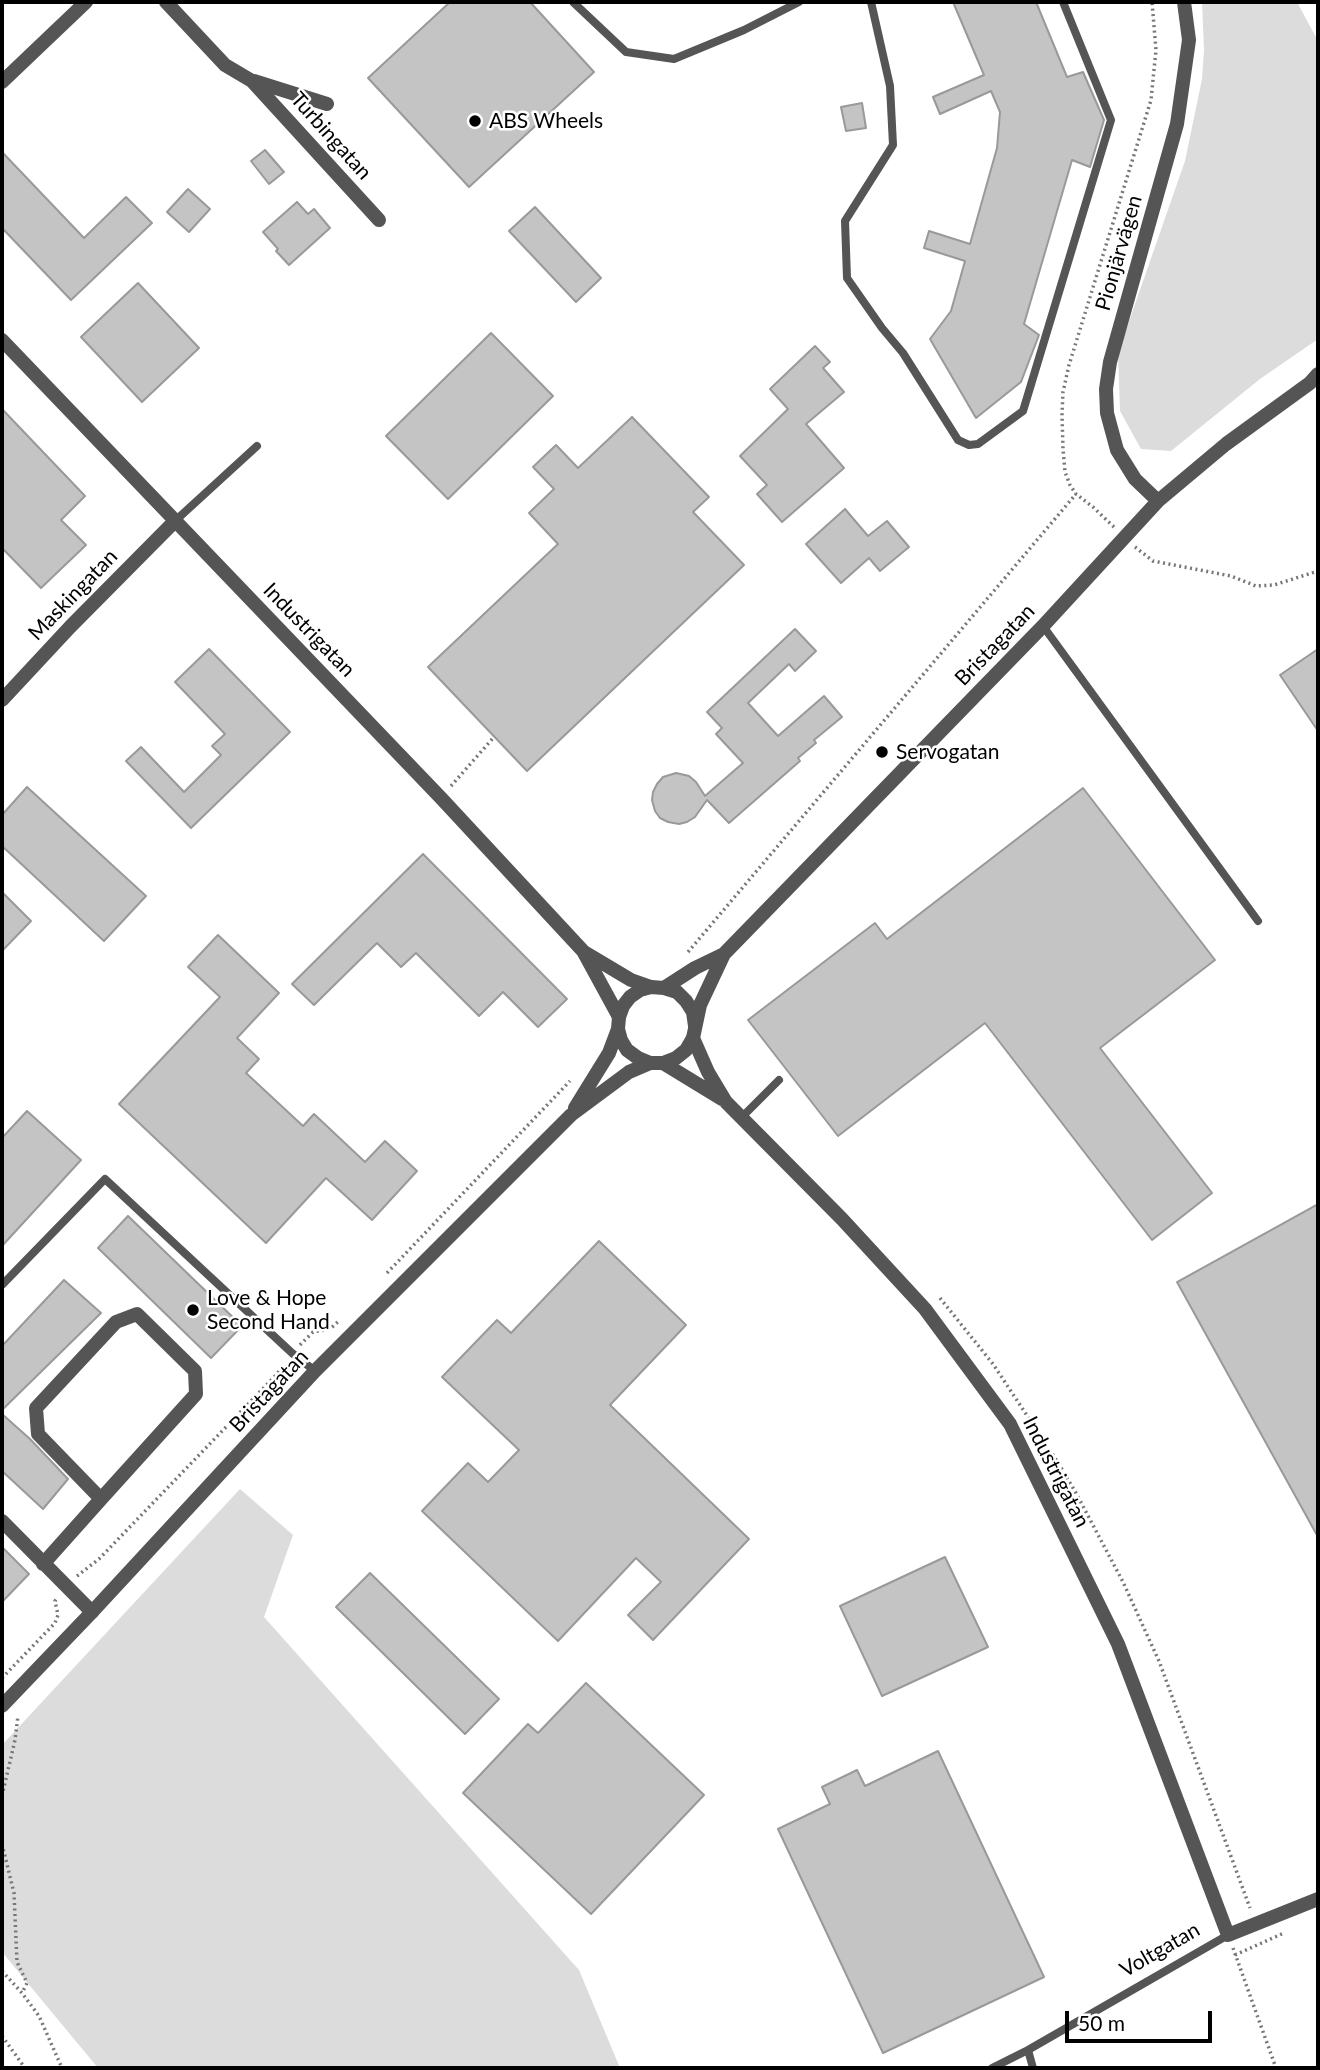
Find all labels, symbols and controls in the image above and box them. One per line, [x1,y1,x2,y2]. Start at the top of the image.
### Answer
street label: Turbingatan [285,87,377,185]
place label: ABS Wheels [489,108,603,134]
marker: ABS Wheels [467,113,483,129]
street label: Pionjärvägen [1090,192,1148,314]
street label: Maskingatan [23,544,123,646]
street label: Industrigatan [258,578,360,682]
street label: Bristagatan [950,599,1040,691]
place label: Servogatan [896,739,999,765]
marker: Servogatan [874,744,890,760]
place label: Love & Hope Second Hand [207,1285,330,1335]
marker: Love & Hope Second Hand [185,1302,201,1318]
street label: Bristagatan [224,1344,314,1438]
street label: Industrigatan [1017,1412,1095,1532]
street label: Voltgatan [1116,1917,1204,1983]
scale bar [1068,1996,1215,2040]
text: 50 m [1078,2010,1125,2035]

